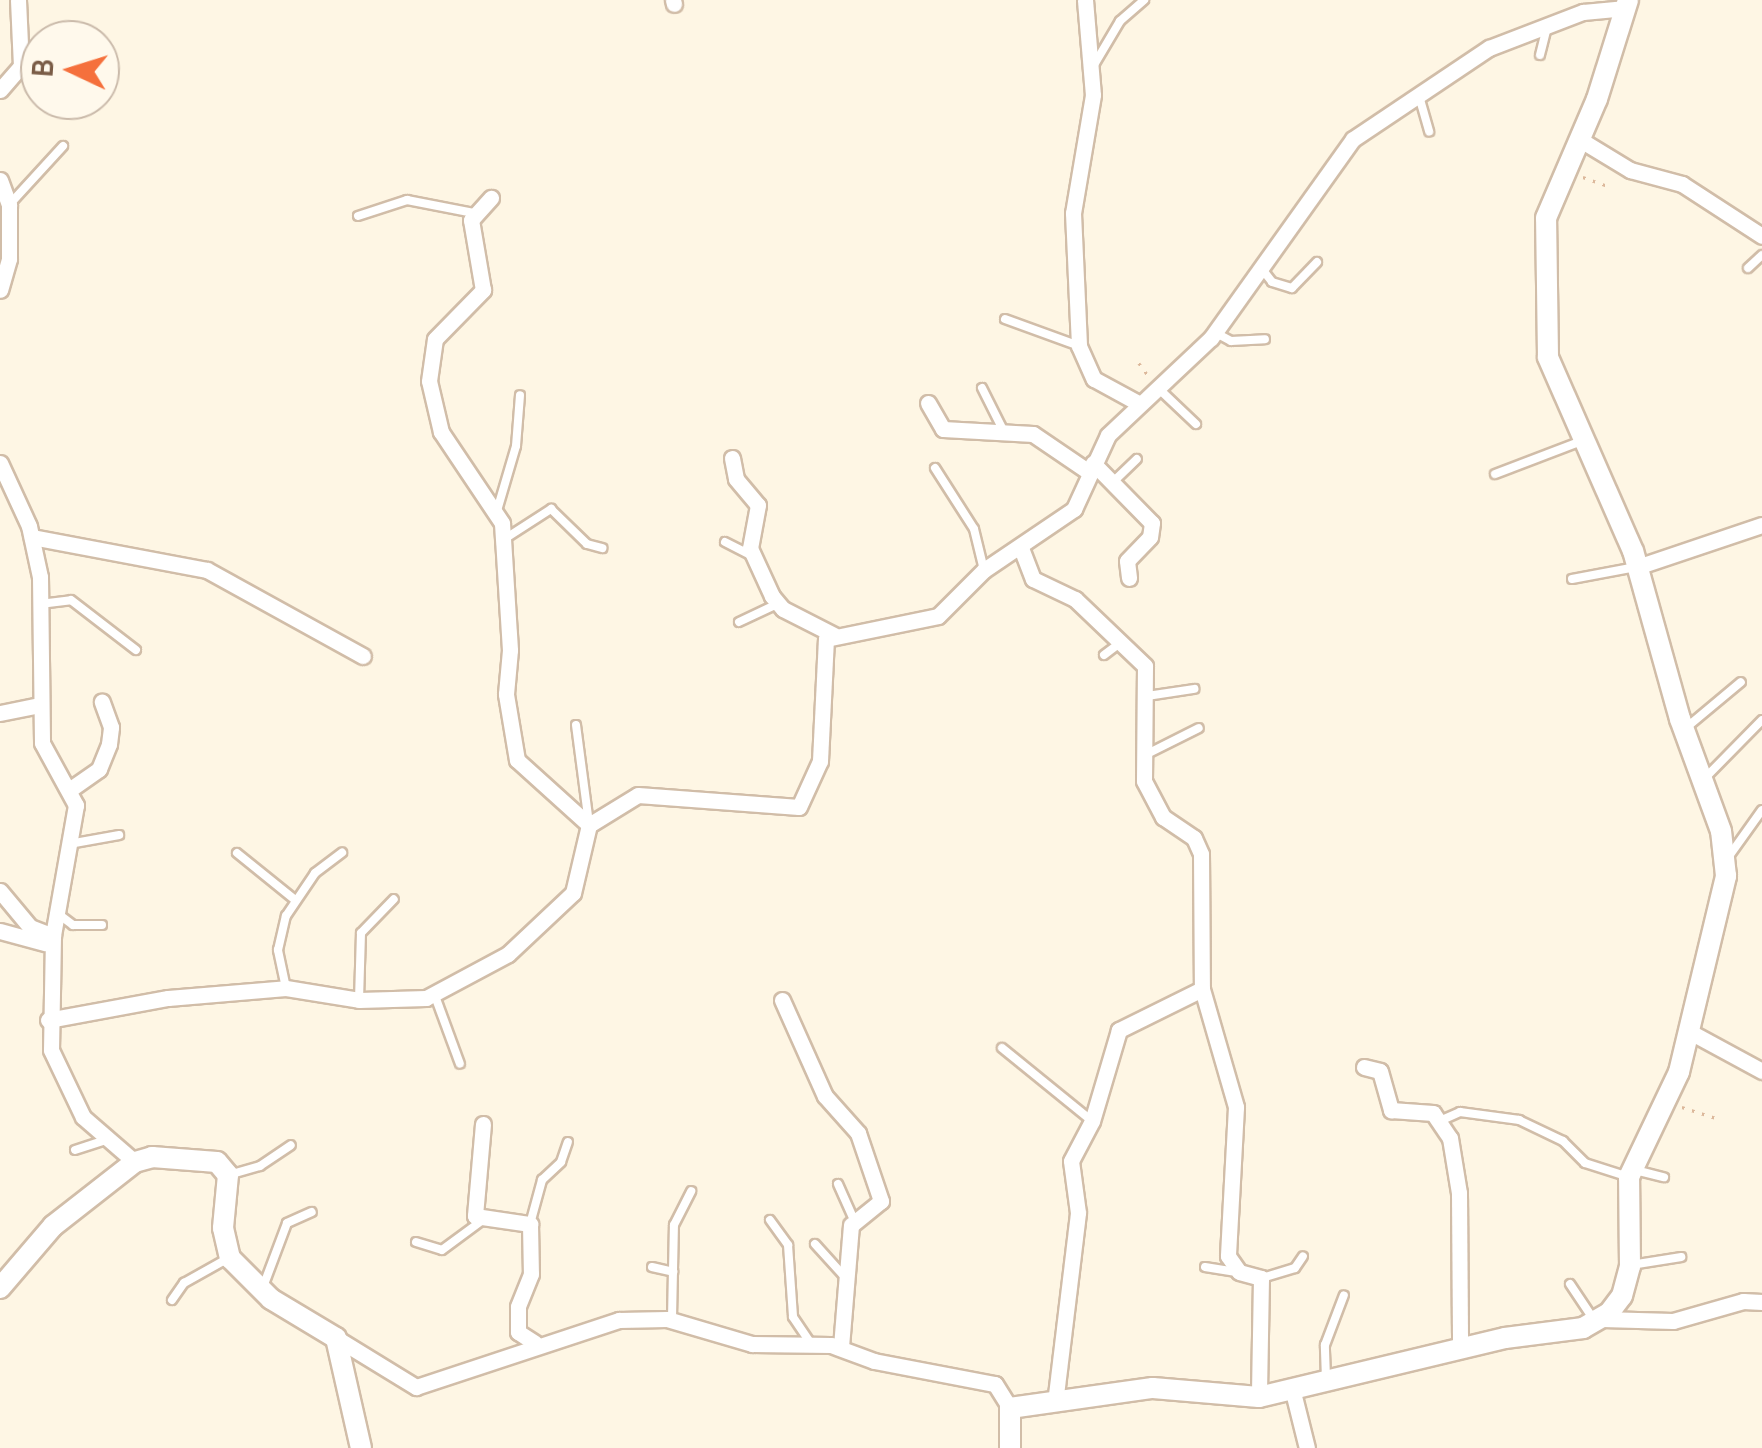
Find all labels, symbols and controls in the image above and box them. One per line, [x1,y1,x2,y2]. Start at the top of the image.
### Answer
north arrow [20,20,120,120]
text: B [22,58,62,78]

